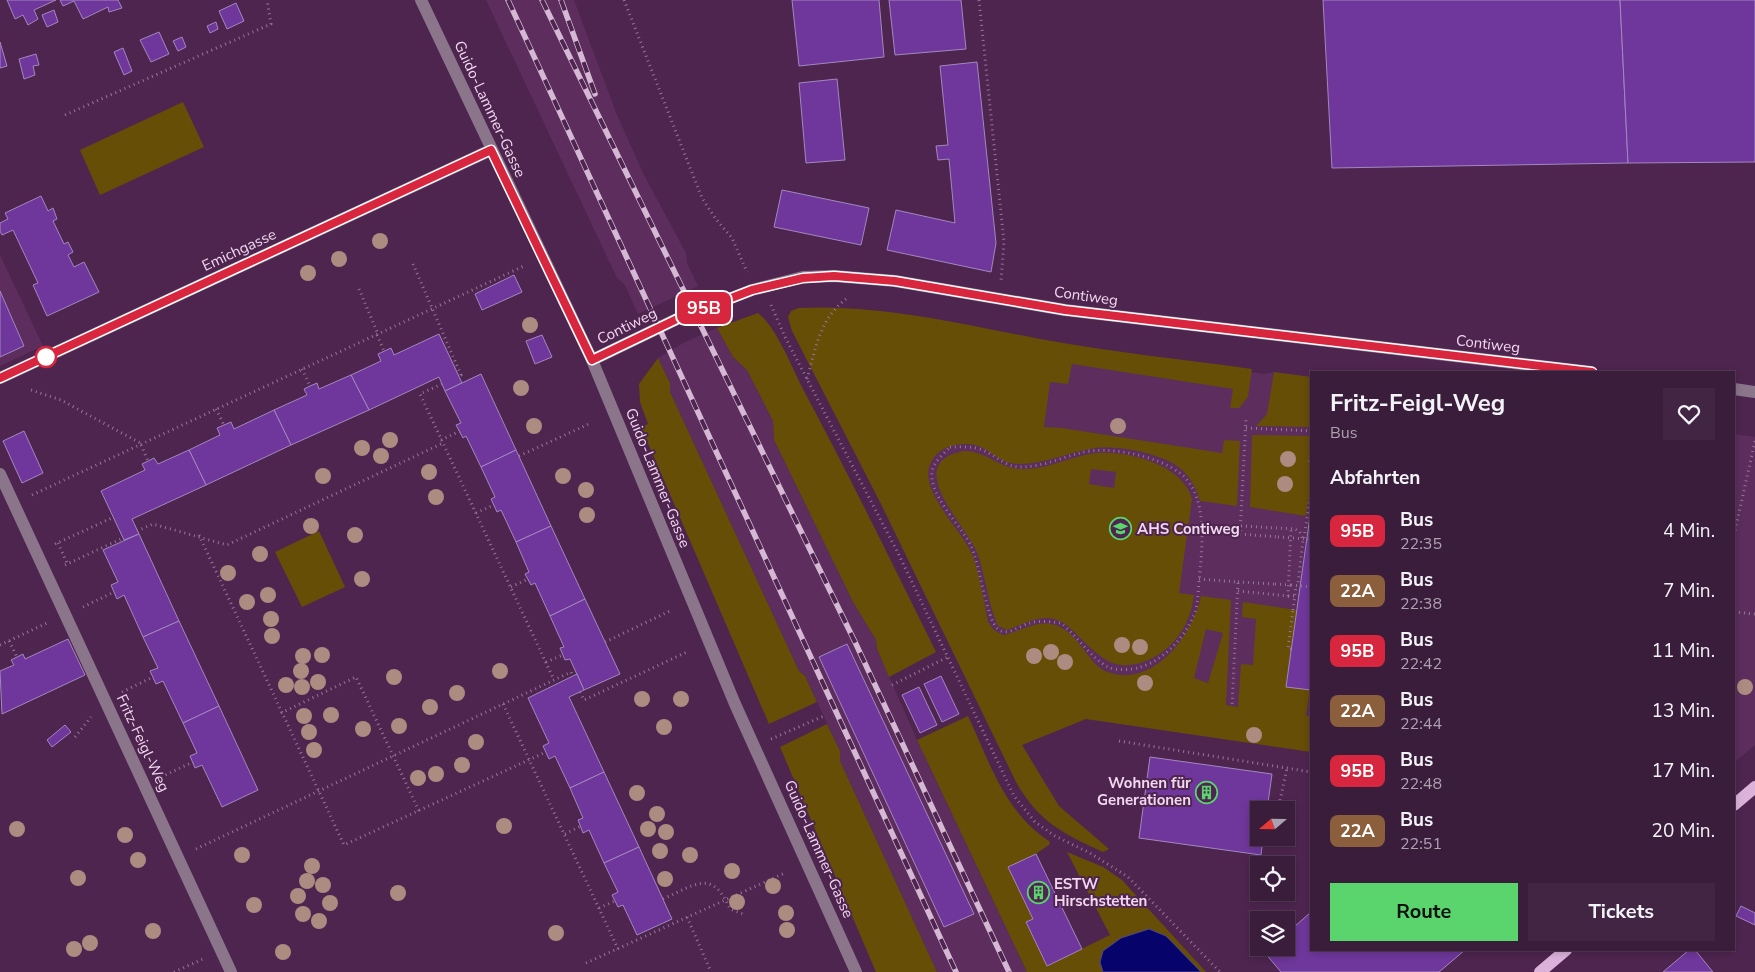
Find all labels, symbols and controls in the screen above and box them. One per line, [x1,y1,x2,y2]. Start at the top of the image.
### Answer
street label: Guido-Lammer-Gasse [449,37,531,181]
street label: Emichgasse [199,224,279,276]
street label: Contiweg [1053,282,1119,310]
line badge: 95B [675,292,733,324]
text: 95B [687,296,721,320]
street label: Contiweg [594,303,660,349]
street label: Contiweg [1455,330,1521,358]
unlabelled marker [35,346,57,368]
text: Fritz-Feigl-Weg [1330,387,1505,419]
button: heart [1663,388,1715,440]
street label: Guido-Lammer-Gasse [621,405,695,551]
text: Bus [1330,422,1358,444]
text: Abfahrten [1330,465,1420,491]
text: Bus [1400,507,1433,533]
school or university icon: AHS Contiweg [1109,517,1133,541]
text: 4 Min. [1663,518,1715,544]
place label: AHS Contiweg [1137,519,1240,539]
text: 95B [1341,519,1374,543]
text: 22:35 [1400,533,1442,555]
text: Bus [1400,567,1433,593]
text: 7 Min. [1663,578,1715,604]
text: 22A [1340,579,1375,603]
text: 22:38 [1400,593,1442,615]
text: Bus [1400,627,1433,653]
text: 11 Min. [1652,638,1715,664]
text: 95B [1341,639,1374,663]
text: 22:42 [1400,653,1442,675]
text: Bus [1400,687,1433,713]
street label: Fritz-Feigl-Weg [112,691,174,795]
text: 13 Min. [1652,698,1715,724]
text: 22A [1340,699,1375,723]
text: 22:44 [1400,713,1442,735]
text: Bus [1400,747,1433,773]
text: 17 Min. [1652,758,1715,784]
text: 95B [1341,759,1374,783]
place label: Wohnen für Generationen [1097,773,1191,810]
text: 22:48 [1400,773,1442,795]
street label: Guido-Lammer-Gasse [780,777,858,921]
building icon: Wohnen für Generationen [1195,780,1219,804]
north arrow [1250,801,1295,846]
map controls [1250,801,1295,956]
text: Bus [1400,807,1433,833]
text: 20 Min. [1652,818,1715,844]
text: 22A [1340,819,1375,843]
text: 22:51 [1400,833,1442,855]
button: locate [1250,856,1295,901]
place label: ESTW Hirschstetten [1054,874,1147,911]
building icon: ESTW Hirschstetten [1026,881,1050,905]
button: Route [1330,883,1518,941]
button: Tickets [1528,883,1715,941]
button: layers [1250,911,1295,956]

